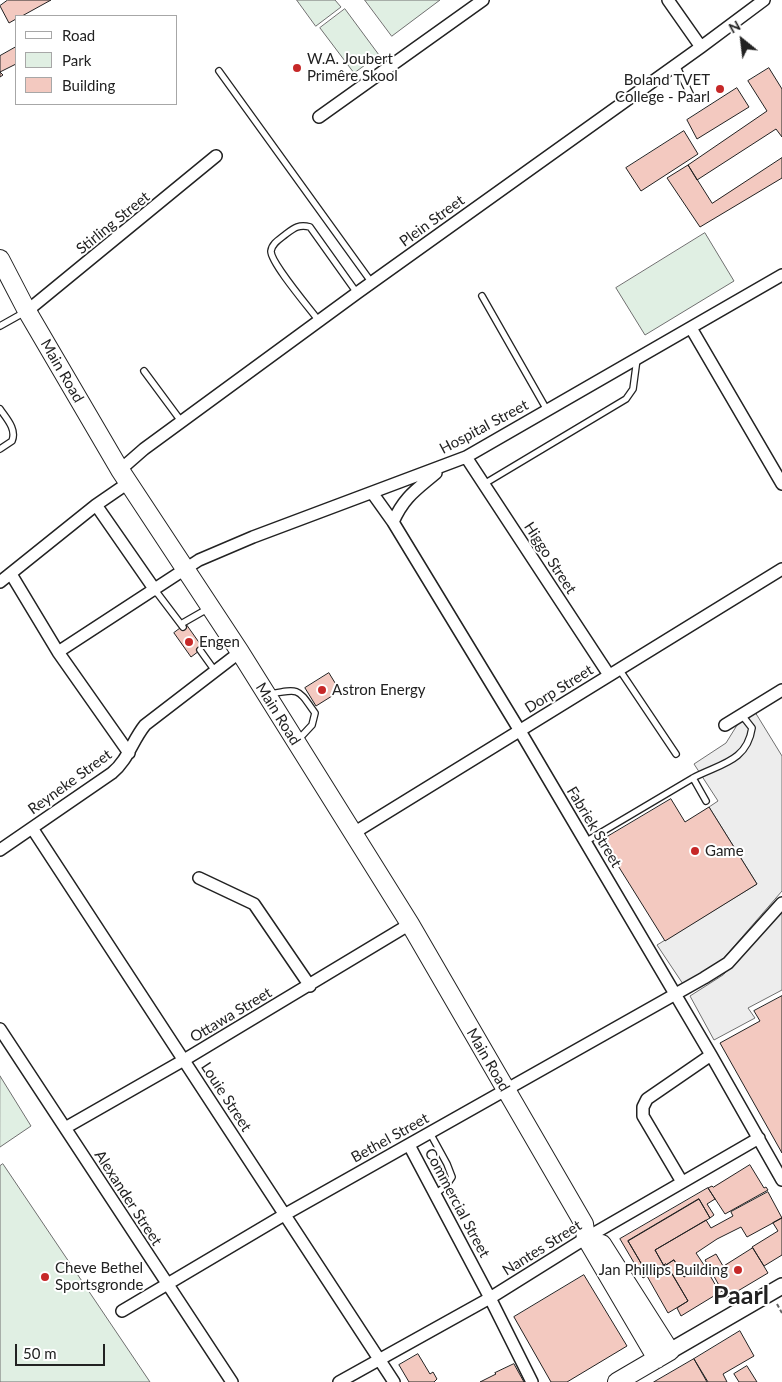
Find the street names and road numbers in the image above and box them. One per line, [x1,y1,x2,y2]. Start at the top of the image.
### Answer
street label: Stirling Street [73,188,153,258]
street label: Plein Street [396,191,468,251]
street label: Main Road [37,336,87,406]
street label: Hospital Street [437,396,531,458]
street label: Higgo Street [520,519,580,597]
street label: Dorp Street [522,661,596,717]
street label: Main Road [252,679,304,749]
street label: Reyneke Street [25,746,115,818]
street label: Fabriek Street [563,783,625,871]
street label: Ottawa Street [187,984,275,1046]
street label: Main Road [463,1025,513,1095]
street label: Louie Street [197,1059,255,1135]
street label: Bethel Street [348,1109,432,1167]
street label: Commercial Street [421,1145,493,1261]
street label: Alexander Street [91,1147,165,1249]
street label: Nantes Street [499,1217,585,1279]

